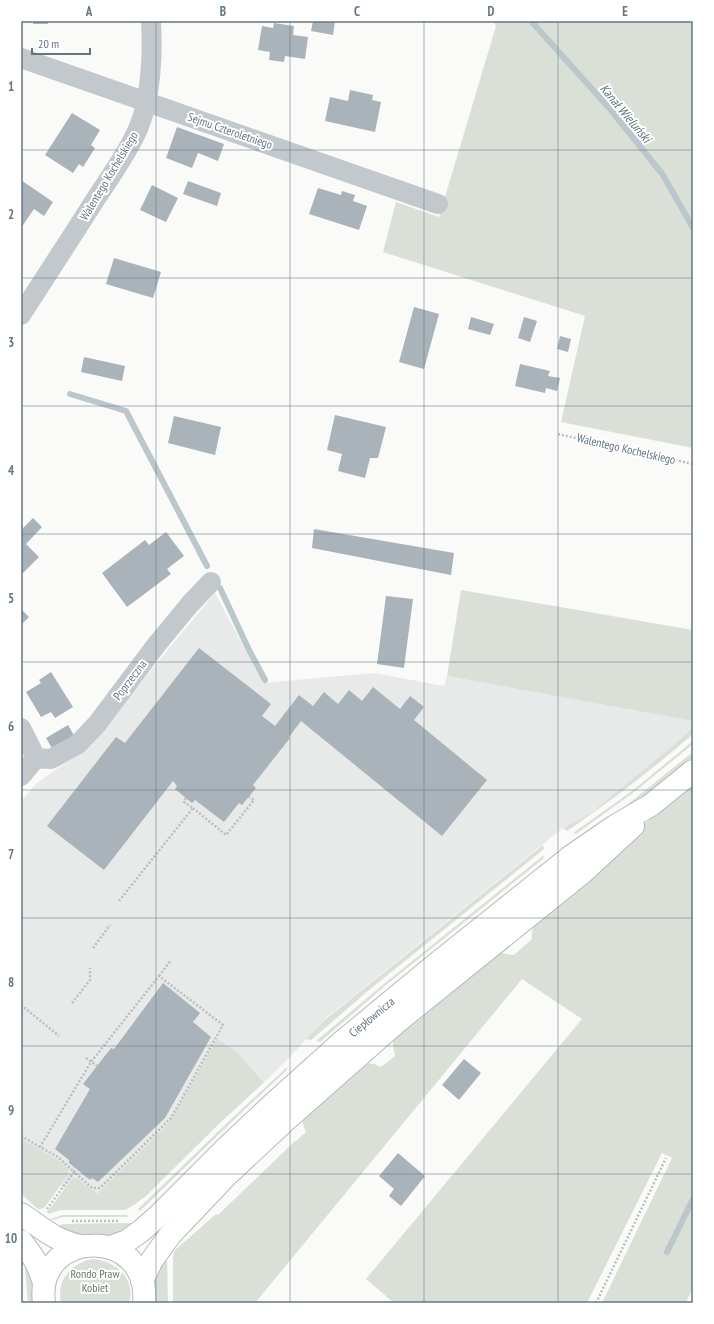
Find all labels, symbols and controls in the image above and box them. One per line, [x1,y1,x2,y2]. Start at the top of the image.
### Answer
text: A [85,3,93,20]
text: B [220,3,226,20]
text: C [354,3,360,20]
text: D [488,3,495,20]
text: E [622,3,628,20]
scale bar [32,30,90,56]
text: 20 m [38,36,59,51]
text: 1 [8,78,14,95]
water label: Kanał Wieluński [596,81,656,148]
street label: Sejmu Czteroletniego [186,109,275,152]
street label: Walentego Kochelskiego [76,129,141,223]
text: 2 [8,206,14,223]
text: 3 [8,334,14,351]
street label: Walentego Kochelskiego [575,430,677,467]
text: 4 [8,462,15,479]
text: 5 [8,590,14,607]
street label: Poprzeczna [110,657,150,703]
text: 6 [8,718,14,735]
text: 7 [8,846,14,863]
text: 8 [8,974,14,991]
street label: Ciepłownicza [346,994,397,1040]
text: 9 [8,1102,14,1119]
text: 10 [5,1230,17,1247]
park label: Rondo Praw Kobiet [71,1266,120,1295]

